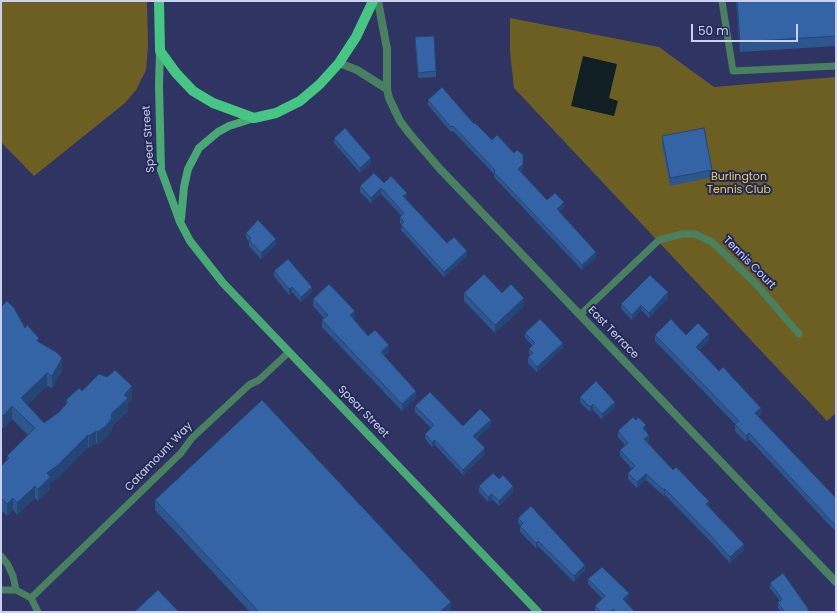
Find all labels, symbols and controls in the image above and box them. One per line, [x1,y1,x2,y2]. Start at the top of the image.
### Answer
scale bar [693,16,800,42]
text: 50 m [698,22,729,39]
street label: Spear Street [140,105,158,173]
park label: Burlington Tennis Club [707,170,771,196]
street label: Tennis Court [720,234,778,292]
street label: East Terrace [585,304,641,362]
street label: Spear Street [335,383,391,441]
street label: Catamount Way [123,420,195,494]

